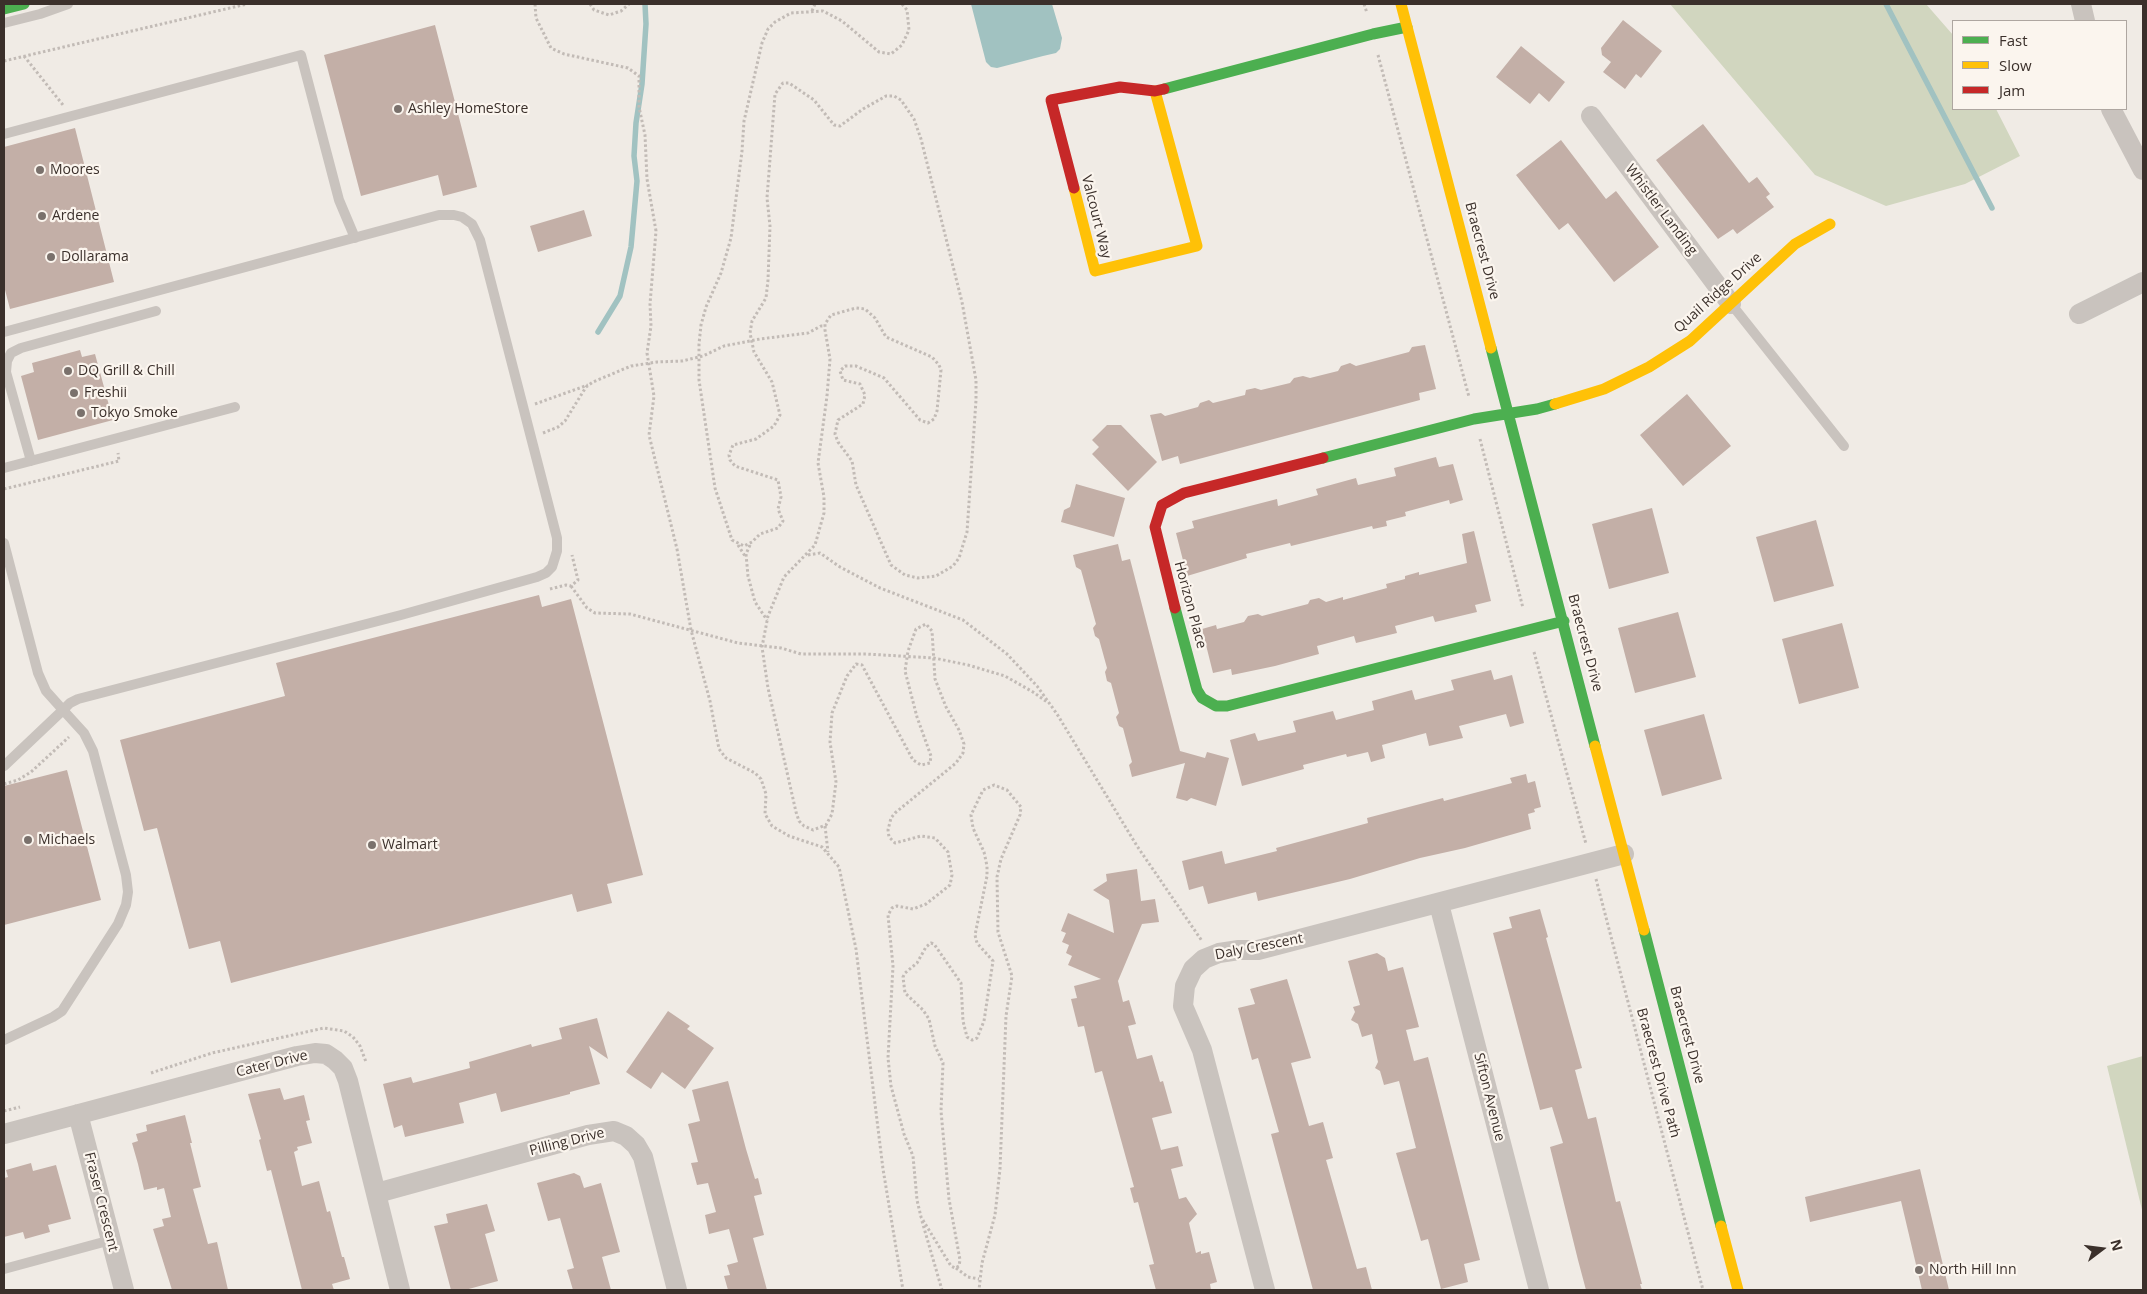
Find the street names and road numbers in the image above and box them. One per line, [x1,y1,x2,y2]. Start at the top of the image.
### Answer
street label: Whistler Landing [1621,161,1701,259]
street label: Valcourt Way [1078,174,1114,260]
street label: Braecrest Drive [1461,200,1503,302]
street label: Quail Ridge Drive [1671,249,1765,337]
street label: Horizon Place [1170,560,1210,650]
street label: Braecrest Drive [1564,592,1606,694]
street label: Daly Crescent [1214,930,1304,964]
street label: Braecrest Drive [1666,984,1708,1086]
street label: Braecrest Drive Path [1633,1006,1683,1140]
street label: Cater Drive [235,1047,309,1081]
street label: Sifton Avenue [1470,1051,1508,1143]
street label: Pilling Drive [528,1125,606,1159]
street label: Fraser Crescent [81,1151,121,1253]

